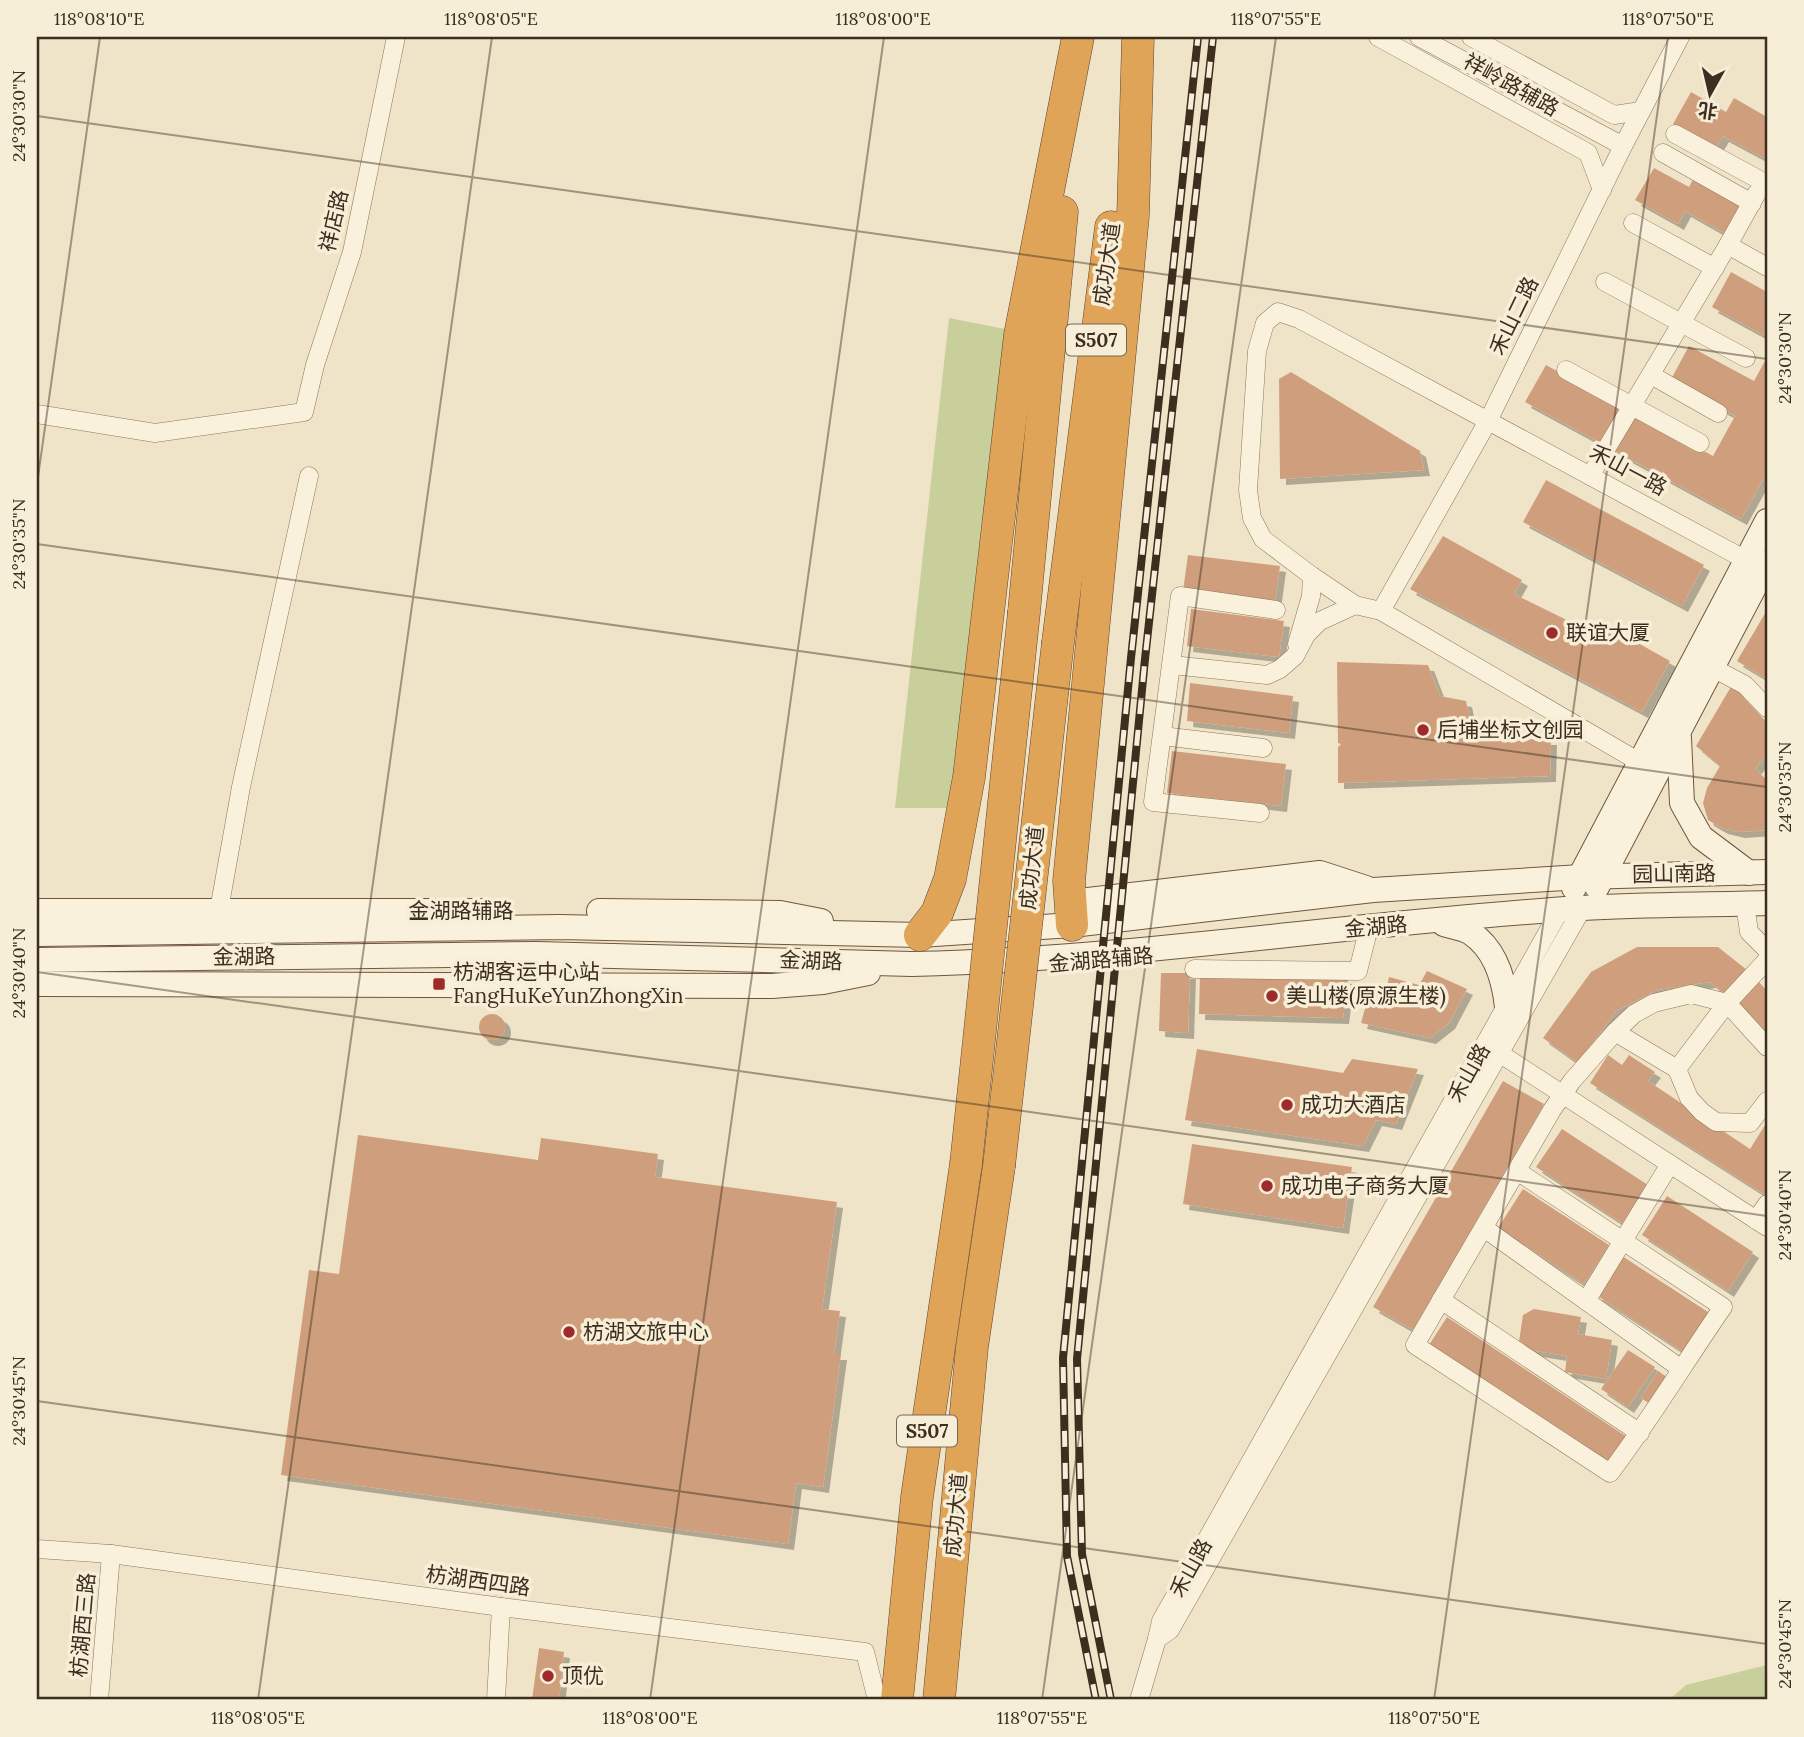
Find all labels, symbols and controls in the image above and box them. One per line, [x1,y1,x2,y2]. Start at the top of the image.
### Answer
text: 118°08'10"E [54,7,144,30]
text: 118°08'05"E [444,7,538,30]
text: 118°08'00"E [835,7,931,30]
text: 118°07'55"E [1231,7,1321,30]
text: 118°07'50"E [1622,7,1714,30]
street label: 祥岭路辅路 [1459,47,1564,122]
north arrow [1674,60,1744,130]
text: 24°30'30"N [7,70,30,162]
text: 北 [1697,98,1719,124]
street label: 祥店路 [313,187,354,255]
street label: 成功大道 [1087,220,1126,307]
street label: 禾山二路 [1483,272,1544,359]
text: 24°30'30"N [1773,312,1796,404]
road number: S507 [1066,324,1126,356]
street label: 禾山一路 [1585,438,1672,501]
text: 24°30'35"N [7,499,30,589]
place label: 联谊大厦 [1566,619,1650,646]
marker: 联谊大厦 [1544,625,1560,641]
place label: 后埔坐标文创园 [1437,716,1584,743]
marker: 后埔坐标文创园 [1415,722,1431,738]
text: 24°30'35"N [1773,742,1796,832]
street label: 成功大道 [1014,825,1049,911]
street label: 园山南路 [1632,859,1716,888]
street label: 金湖路辅路 [409,897,514,924]
street label: 金湖路 [1343,910,1409,943]
text: 24°30'40"N [7,927,30,1019]
street label: 金湖路辅路 [1047,941,1154,978]
street label: 金湖路 [212,942,276,971]
street label: 金湖路 [779,946,843,975]
place label: 枋湖客运中心站 FangHuKeYunZhongXin [453,958,684,1009]
marker: 枋湖客运中心站 FangHuKeYunZhongXin [431,976,447,992]
place label: 美山楼(原源生楼) [1286,982,1446,1009]
marker: 美山楼(原源生楼) [1264,988,1280,1004]
street label: 禾山路 [1441,1039,1496,1107]
place label: 成功大酒店 [1301,1091,1406,1118]
marker: 成功大酒店 [1279,1097,1295,1113]
text: 24°30'40"N [1773,1169,1796,1261]
place label: 成功电子商务大厦 [1281,1172,1449,1199]
marker: 成功电子商务大厦 [1259,1178,1275,1194]
place label: 枋湖文旅中心 [583,1318,709,1345]
marker: 枋湖文旅中心 [561,1324,577,1340]
text: 24°30'45"N [7,1356,30,1446]
road number: S507 [897,1415,957,1446]
street label: 成功大道 [938,1472,973,1558]
street label: 禾山路 [1163,1534,1218,1602]
street label: 枋湖西四路 [424,1560,532,1601]
street label: 枋湖西三路 [64,1571,101,1678]
text: 24°30'45"N [1773,1599,1796,1689]
place label: 顶优 [562,1662,604,1689]
marker: 顶优 [540,1668,556,1684]
text: 118°08'05"E [211,1706,305,1729]
text: 118°08'00"E [602,1706,698,1729]
text: 118°07'55"E [997,1706,1087,1729]
text: 118°07'50"E [1388,1706,1480,1729]

